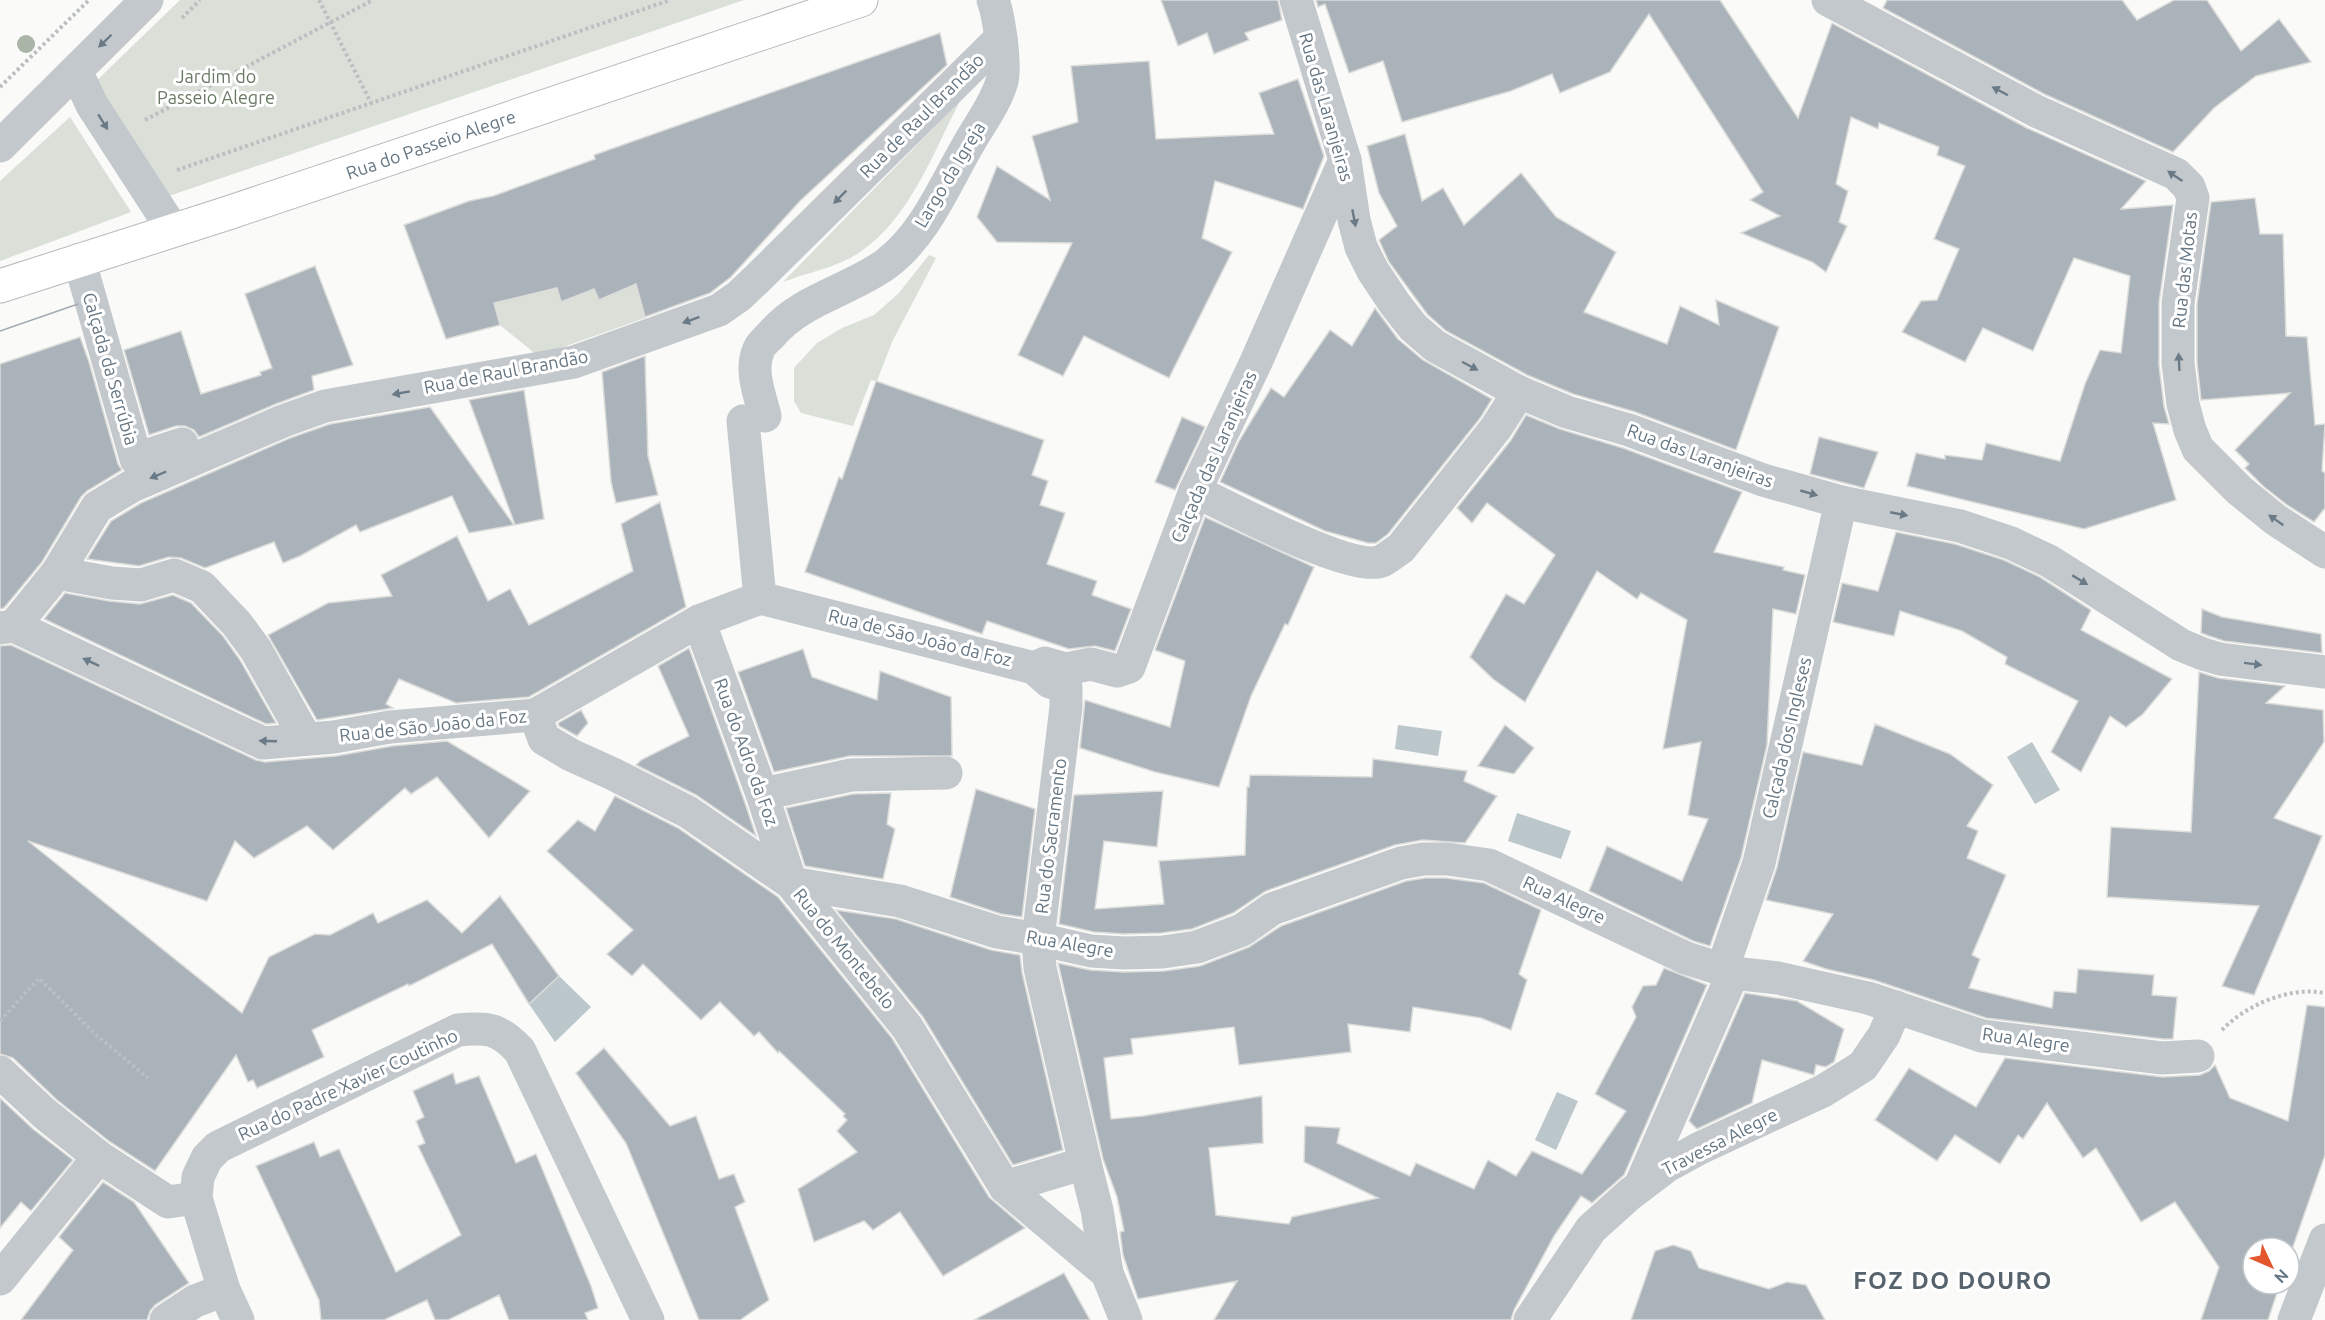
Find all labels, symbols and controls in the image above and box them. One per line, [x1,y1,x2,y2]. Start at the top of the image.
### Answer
street label: Rua das Laranjeiras [1296,30,1358,184]
one-way arrow [99,33,113,47]
street label: Rua de Raul Brandão [855,49,987,181]
park label: Jardim do Passeio Alegre [157,66,275,107]
one-way arrow [1991,86,2008,96]
street label: Rua do Passeio Alegre [343,106,518,182]
one-way arrow [97,114,108,130]
street label: Largo da Igreja [910,118,988,231]
one-way arrow [2167,171,2183,182]
one-way arrow [833,190,847,204]
one-way arrow [1350,208,1359,227]
street label: Rua das Motas [2168,211,2200,329]
street label: Calçada da Serrúbia [80,290,142,447]
one-way arrow [682,316,700,325]
street label: Rua de Raul Brandão [422,345,590,397]
one-way arrow [2174,353,2183,372]
one-way arrow [1461,361,1478,371]
street label: Calçada das Laranjeiras [1166,368,1260,545]
one-way arrow [392,389,411,398]
street label: Rua das Laranjeiras [1625,419,1776,491]
one-way arrow [149,471,167,480]
one-way arrow [1800,489,1818,498]
one-way arrow [1889,510,1908,519]
one-way arrow [2269,514,2285,526]
one-way arrow [2072,575,2088,586]
street label: Rua de São João da Foz [827,605,1014,669]
street label: Calçada dos Ingleses [1758,655,1814,820]
one-way arrow [83,657,100,666]
one-way arrow [2244,659,2263,669]
street label: Rua do Adro da Foz [711,675,783,828]
street label: Rua de São João da Foz [338,705,527,745]
one-way arrow [259,736,278,746]
street label: Rua do Sacramento [1031,757,1069,915]
street label: Rua Alegre [1520,871,1609,927]
street label: Rua do Montebelo [790,884,899,1013]
street label: Rua Alegre [1025,925,1115,961]
street label: Rua Alegre [1981,1023,2071,1055]
street label: Rua do Padre Xavier Coutinho [235,1024,461,1144]
street label: Travessa Alegre [1659,1103,1780,1179]
north arrow [2241,1236,2301,1296]
text: N [2271,1266,2292,1287]
district label: FOZ DO DOURO [1853,1267,2053,1294]

